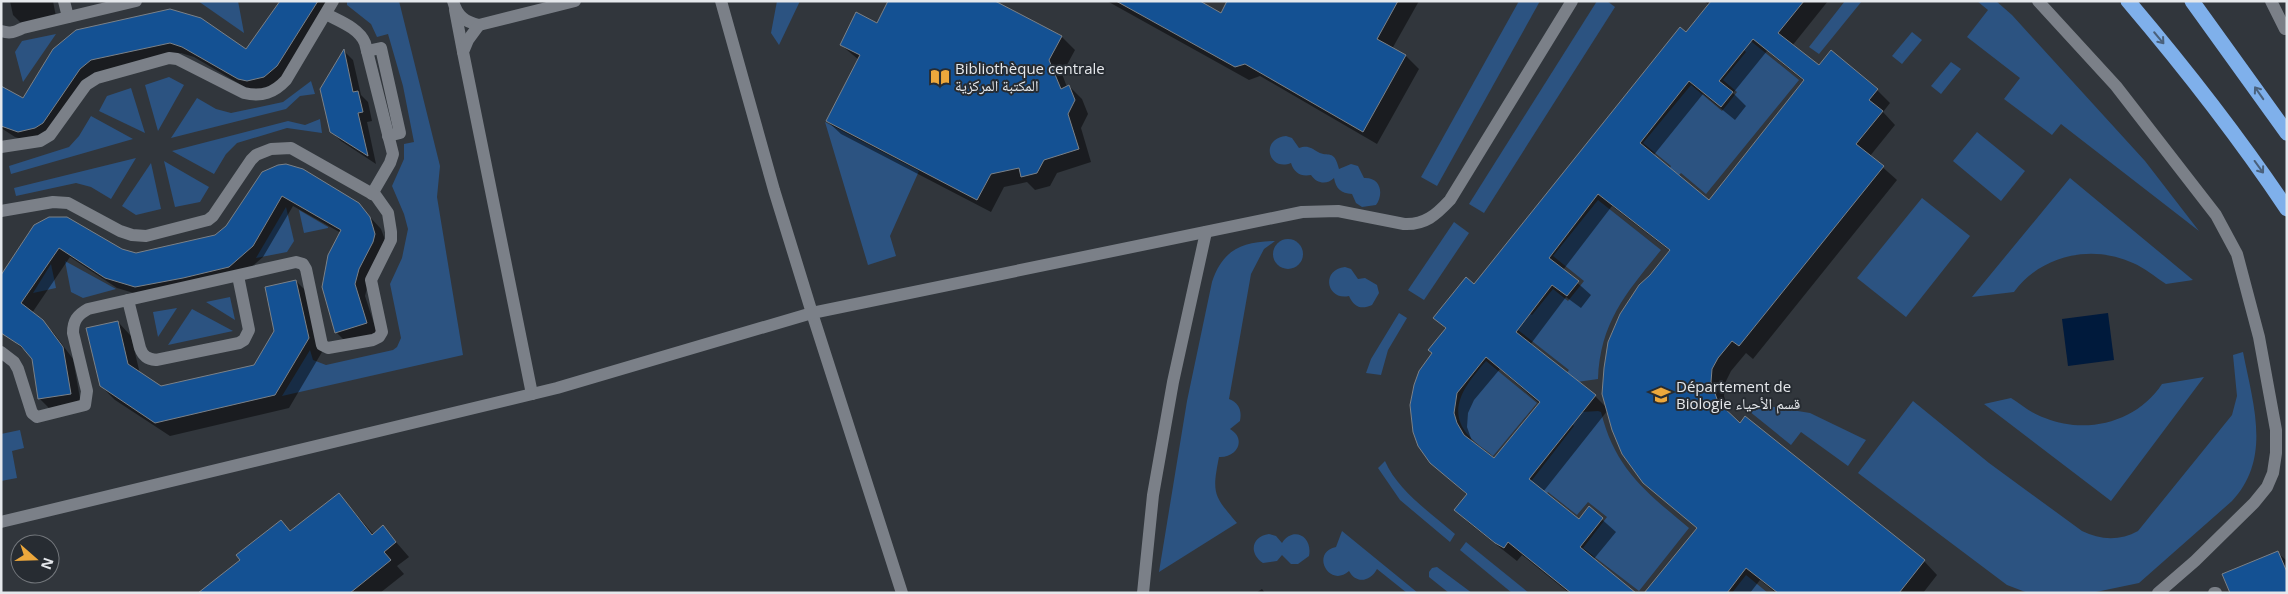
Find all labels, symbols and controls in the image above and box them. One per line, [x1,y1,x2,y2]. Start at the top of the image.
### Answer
one-way arrow [2154,32,2165,45]
place label: Bibliothèque centrale المكتبة المركزية [955,58,1105,95]
library icon: Bibliothèque centrale المكتبة المركزية [929,66,951,88]
one-way arrow [2254,86,2264,100]
one-way arrow [2254,160,2264,174]
place label: Département de Biologie قسم الأحياء [1676,376,1800,414]
school or university icon: Département de Biologie قسم الأحياء [1650,384,1672,406]
north arrow [10,534,60,584]
text: N [37,555,59,572]

